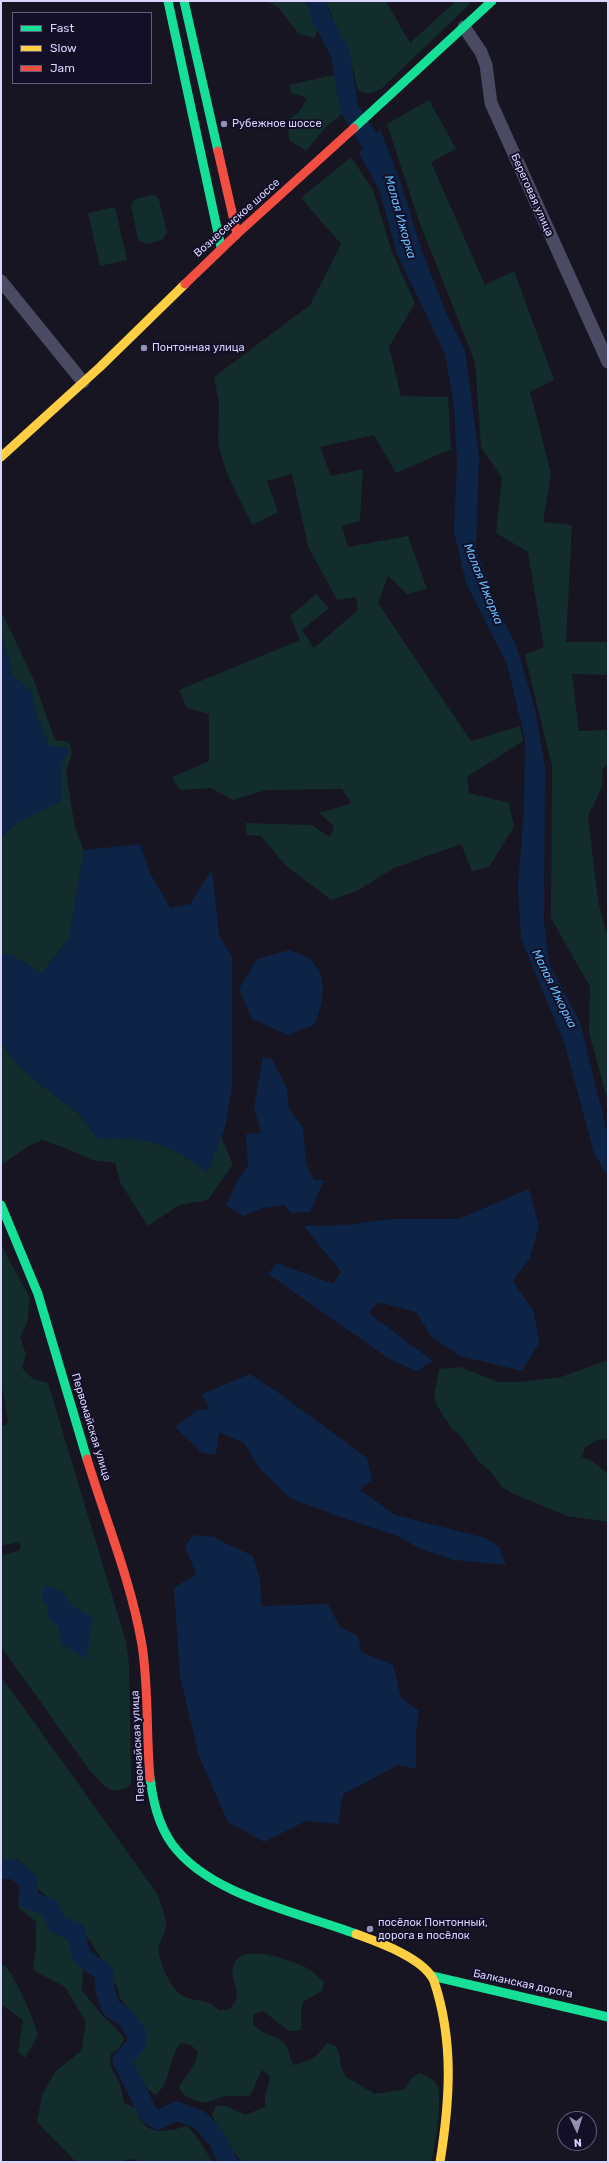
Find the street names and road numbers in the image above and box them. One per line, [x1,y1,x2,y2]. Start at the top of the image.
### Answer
street label: Береговая улица [508,151,556,239]
street label: Вознесенское шоссе [191,176,283,260]
street label: Первомайская улица [68,1372,114,1482]
street label: Первомайская улица [128,1690,148,1802]
street label: Балканская дорога [472,1967,574,2001]

